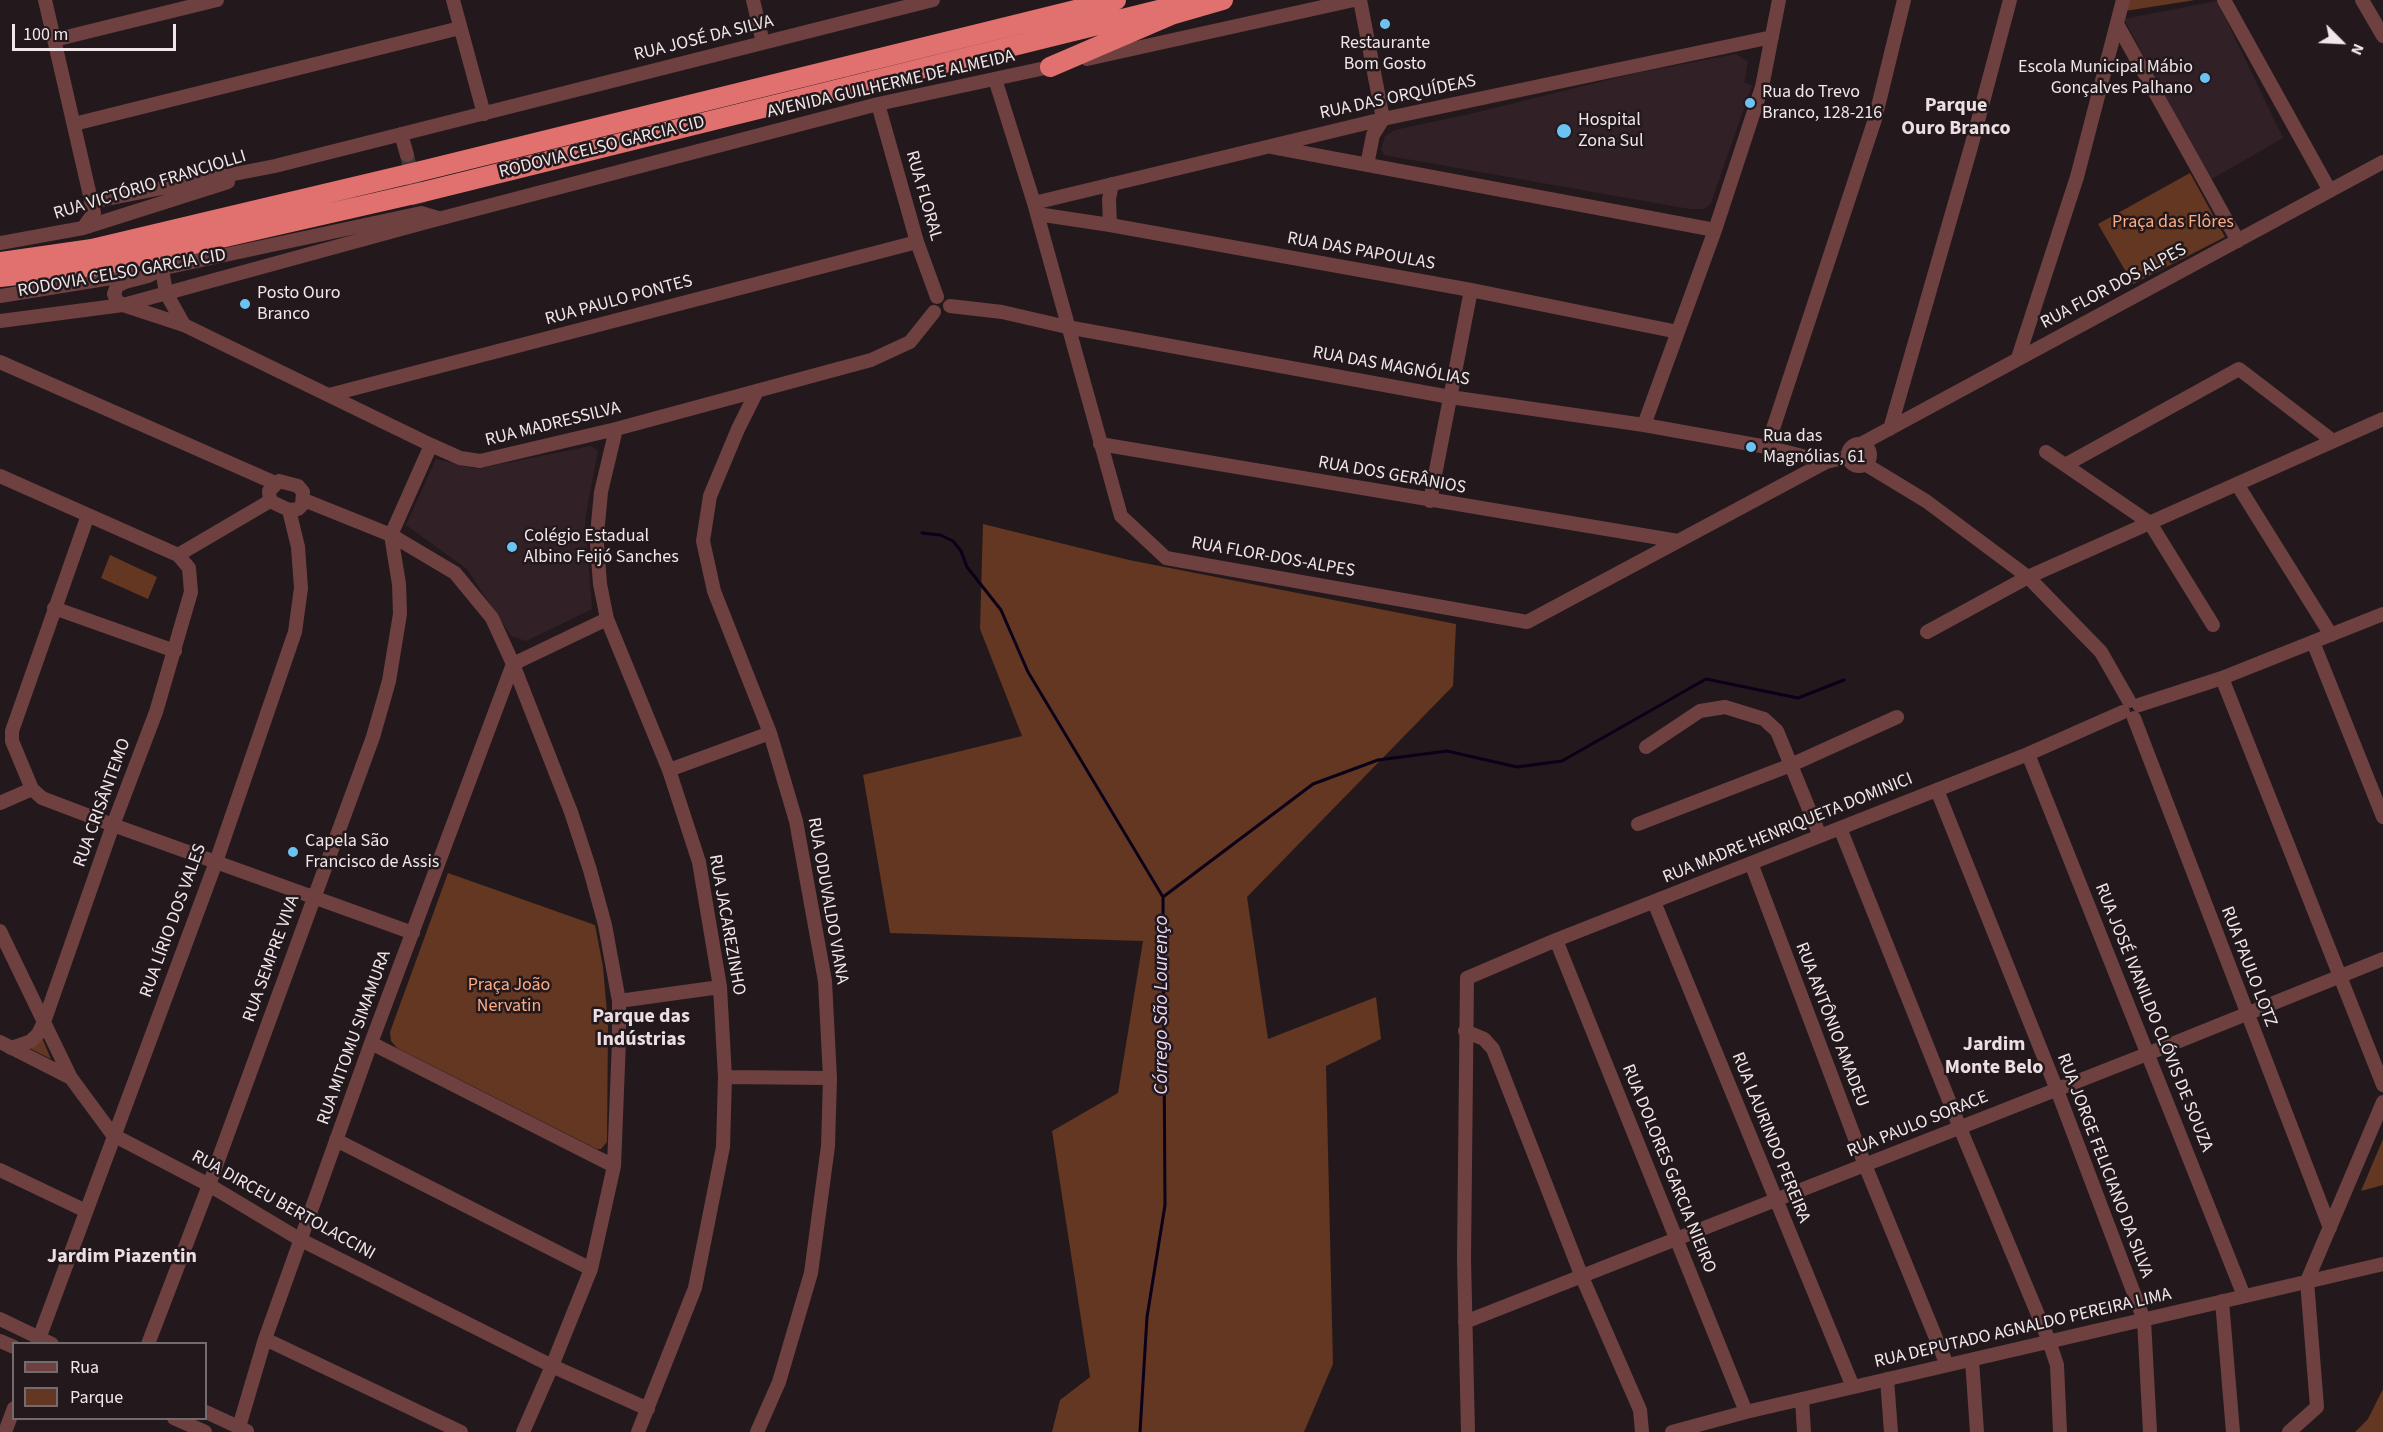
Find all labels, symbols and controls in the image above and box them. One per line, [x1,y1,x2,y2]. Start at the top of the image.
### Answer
street label: RUA JOSÉ DA SILVA [632,11,776,67]
scale bar [15,12,178,50]
north arrow [2311,12,2371,72]
marker: Restaurante Bom Gosto [1378,17,1392,31]
text: 100 m [23,22,68,47]
place label: Restaurante Bom Gosto [1340,33,1430,76]
text: N [2345,40,2370,59]
street label: AVENIDA GUILHERME DE ALMEIDA [765,46,1017,124]
place label: Escola Municipal Mábio Gonçalves Palhano [2018,57,2193,100]
street label: RUA DAS ORQUÍDEAS [1318,71,1478,125]
marker: Escola Municipal Mábio Gonçalves Palhano [2198,71,2212,85]
place label: Rua do Trevo Branco, 128-216 [1762,82,1882,124]
district label: Parque Ouro Branco [1901,95,2011,142]
marker: Rua do Trevo Branco, 128-216 [1743,96,1757,110]
place label: Hospital Zona Sul [1578,110,1644,152]
street label: RODOVIA CELSO GARCIA CID [497,112,707,184]
marker: Hospital Zona Sul [1555,122,1573,140]
street label: RUA VICTÓRIO FRANCIOLLI [51,146,249,226]
street label: RUA FLORAL [900,148,946,244]
park label: Praça das Flôres [2112,212,2234,234]
street label: RUA DAS PAPOULAS [1285,228,1437,276]
street label: RUA FLOR DOS ALPES [2037,239,2191,335]
street label: RODOVIA CELSO GARCIA CID [16,245,228,303]
street label: RUA PAULO PONTES [543,271,695,331]
place label: Posto Ouro Branco [257,283,340,326]
marker: Posto Ouro Branco [238,297,252,311]
street label: RUA DAS MAGNÓLIAS [1311,343,1471,391]
street label: RUA MADRESSILVA [483,398,623,452]
place label: Rua das Magnólias, 61 [1763,426,1865,468]
marker: Rua das Magnólias, 61 [1744,440,1758,454]
street label: RUA DOS GERÂNIOS [1316,452,1468,500]
place label: Colégio Estadual Albino Feijó Sanches [524,526,679,568]
street label: RUA FLOR-DOS-ALPES [1190,533,1356,583]
marker: Colégio Estadual Albino Feijó Sanches [505,540,519,554]
street label: RUA CRISÂNTEMO [70,736,136,870]
street label: RUA MADRE HENRIQUETA DOMINICI [1660,769,1916,889]
street label: RUA ODUVALDO VIANA [802,816,852,986]
place label: Capela São Francisco de Assis [305,831,439,874]
street label: RUA LÍRIO DOS VALES [136,841,212,1001]
marker: Capela São Francisco de Assis [286,845,300,859]
street label: RUA JACAREZINHO [703,853,749,997]
street label: RUA JOSÉ IVANILDO CLÓVIS DE SOUZA [2089,881,2217,1155]
street label: RUA SEMPRE VIVA [239,893,305,1025]
street label: RUA PAULO LOTZ [2215,904,2281,1030]
water label: Córrego São Lourenço [1151,915,1175,1095]
street label: RUA ANTÔNIO AMADEU [1790,940,1872,1110]
street label: RUA MITOMU SIMAMURA [313,948,397,1128]
park label: Praça João Nervatin [468,975,550,1018]
district label: Parque das Indústrias [592,1006,690,1053]
district label: Jardim Monte Belo [1945,1034,2043,1081]
street label: RUA LAURINDO PEREIRA [1726,1050,1814,1226]
street label: RUA JORGE FELICIANO DA SILVA [2051,1051,2157,1281]
street label: RUA DOLORES GARCIA NIEIRO [1616,1061,1720,1277]
street label: RUA PAULO SORACE [1844,1087,1992,1163]
street label: RUA DIRCEU BERTOLACCINI [187,1146,379,1266]
district label: Jardim Piazentin [47,1246,197,1270]
street label: RUA DEPUTADO AGNALDO PEREIRA LIMA [1872,1284,2174,1374]
legend [12,1342,207,1420]
text: Rua [70,1355,99,1380]
text: Parque [70,1385,123,1410]

